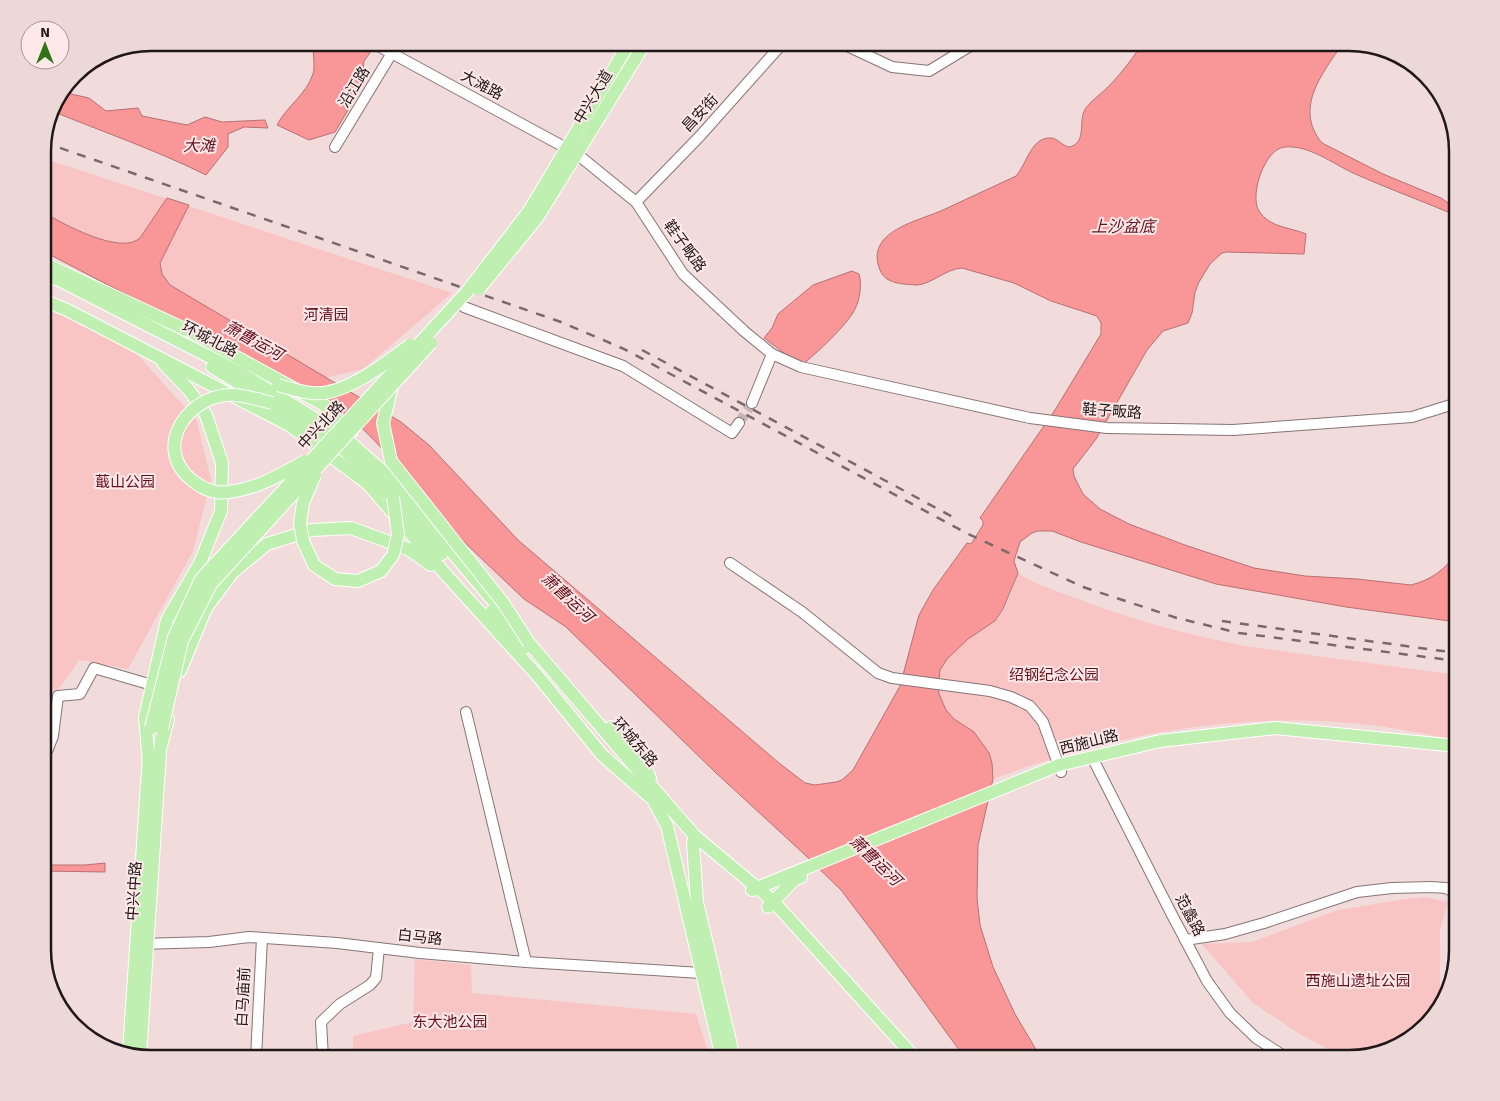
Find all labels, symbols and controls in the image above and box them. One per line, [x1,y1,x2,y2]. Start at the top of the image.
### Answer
north arrow [20,20,70,70]
text: N [40,24,50,41]
street label: 沿江路 [335,63,373,111]
street label: 大滩路 [458,66,506,104]
street label: 中兴大道 [570,67,616,127]
street label: 昌安街 [678,90,722,136]
water label: 大滩 [183,136,217,156]
street label: 鞋子畈路 [660,216,710,276]
water label: 上沙盆底 [1091,217,1158,237]
park label: 河清园 [303,306,349,324]
street label: 环城北路 [179,317,241,361]
water label: 萧曹运河 [221,317,289,367]
street label: 中兴北路 [294,397,348,453]
street label: 鞋子畈路 [1081,400,1143,422]
park label: 蕺山公园 [95,473,155,491]
water label: 萧曹运河 [537,569,600,629]
park label: 绍钢纪念公园 [1009,666,1099,684]
street label: 环城东路 [609,713,661,771]
street label: 西施山路 [1058,726,1120,758]
water label: 萧曹运河 [845,831,907,892]
street label: 中兴中路 [123,860,145,922]
street label: 范蠡路 [1171,891,1209,939]
street label: 白马路 [397,926,443,948]
street label: 白马庙前 [232,967,254,1027]
park label: 西施山遗址公园 [1305,972,1411,990]
park label: 东大池公园 [412,1013,488,1031]

